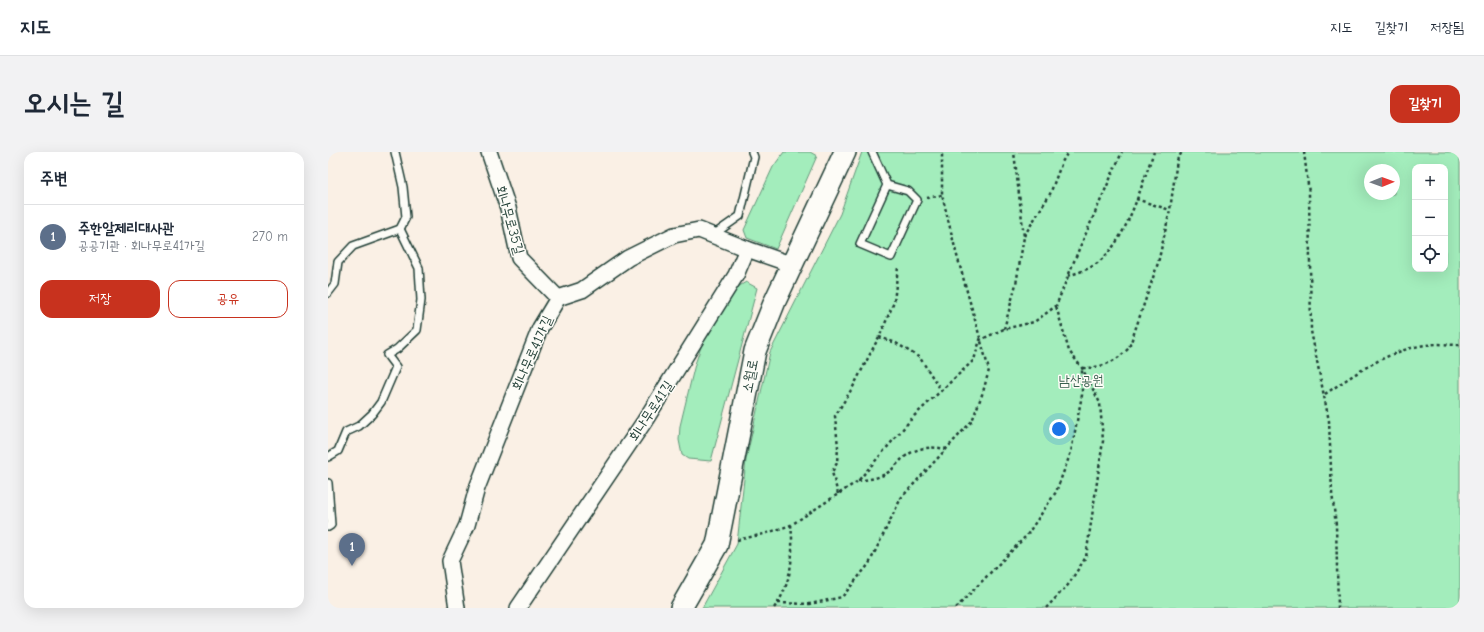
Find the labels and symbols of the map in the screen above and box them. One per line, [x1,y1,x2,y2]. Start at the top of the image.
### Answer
north arrow [1364,164,1400,200]
street label: 회나무로35길 [492,184,528,257]
street label: 회나무로41가길 [508,312,556,393]
street label: 소월로 [738,358,762,394]
park label: 남산공원 [1058,372,1104,389]
street label: 회나무로41길 [625,377,677,444]
your location [1049,419,1069,439]
pin: 1 [339,533,365,566]

